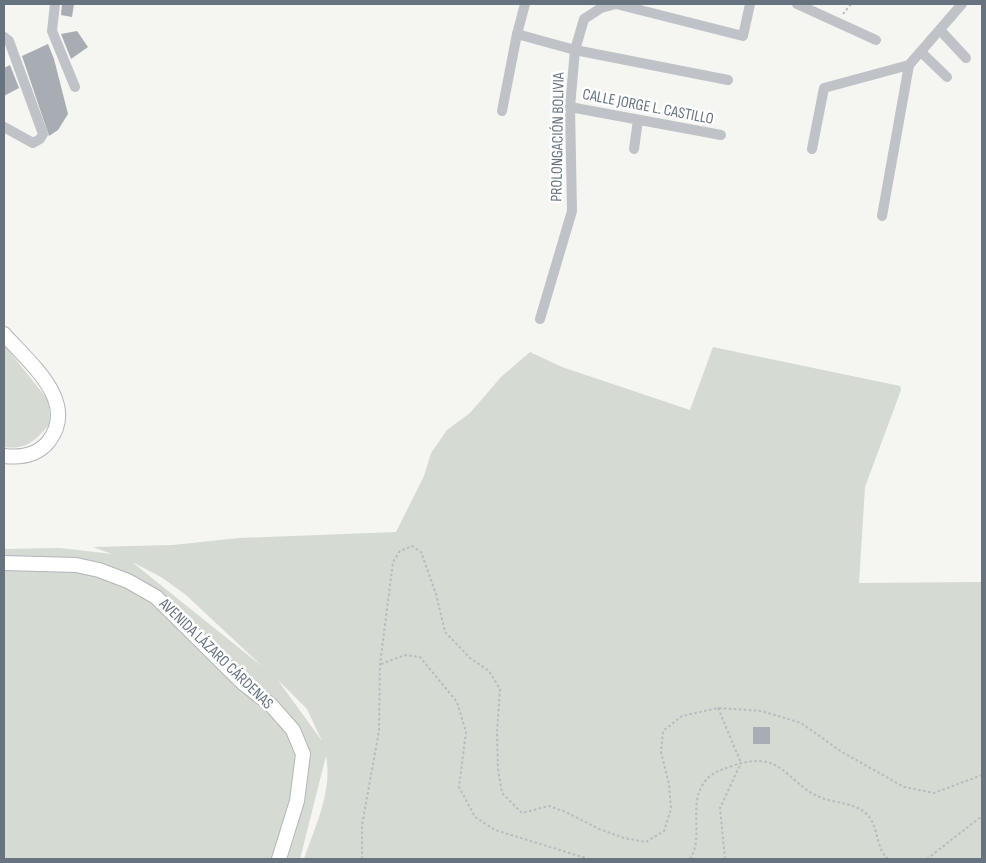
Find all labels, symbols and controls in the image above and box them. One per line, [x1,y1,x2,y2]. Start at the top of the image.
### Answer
street label: PROLONGACIÓN BOLIVIA [547,72,569,202]
street label: CALLE JORGE L. CASTILLO [581,85,715,129]
street label: AVENIDA LÁZARO CÁRDENAS [154,594,277,713]

